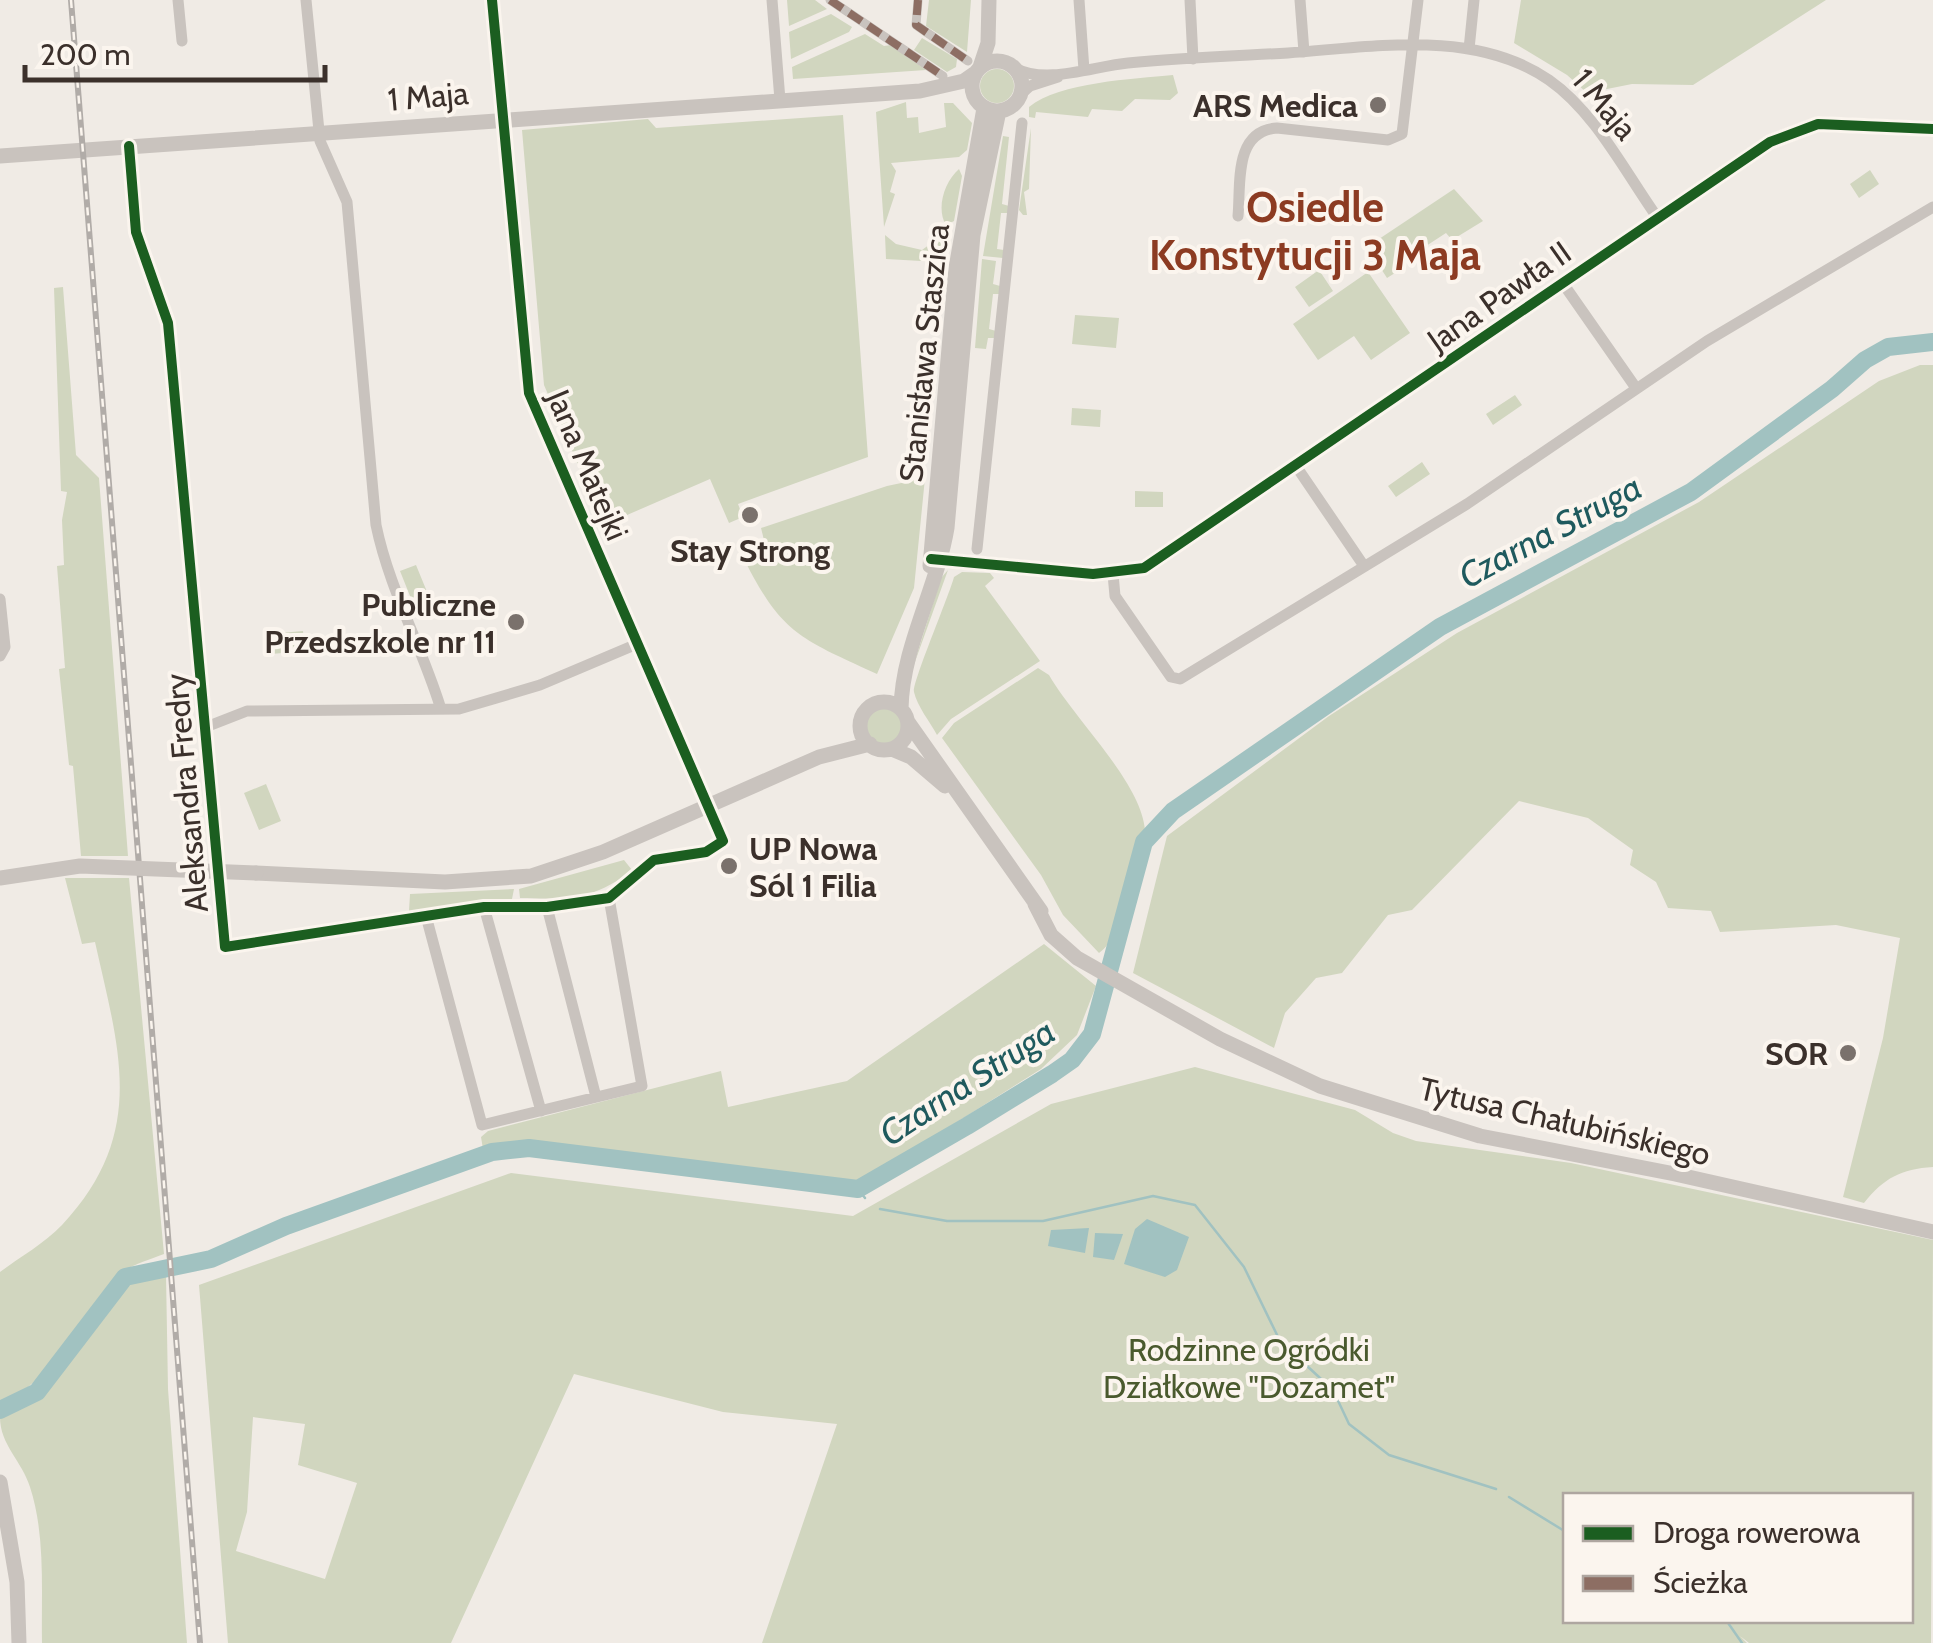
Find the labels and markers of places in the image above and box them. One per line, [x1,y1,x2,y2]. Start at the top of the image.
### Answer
place label: ARS Medica [1193,86,1358,125]
marker: ARS Medica [1367,94,1389,116]
marker: Stay Strong [739,504,761,526]
place label: Stay Strong [670,531,830,570]
place label: Publiczne Przedszkole nr 11 [264,585,496,661]
marker: Publiczne Przedszkole nr 11 [505,611,527,633]
place label: UP Nowa Sól 1 Filia [749,829,878,905]
marker: UP Nowa Sól 1 Filia [718,855,740,877]
place label: SOR [1765,1034,1828,1073]
marker: SOR [1837,1042,1859,1064]

